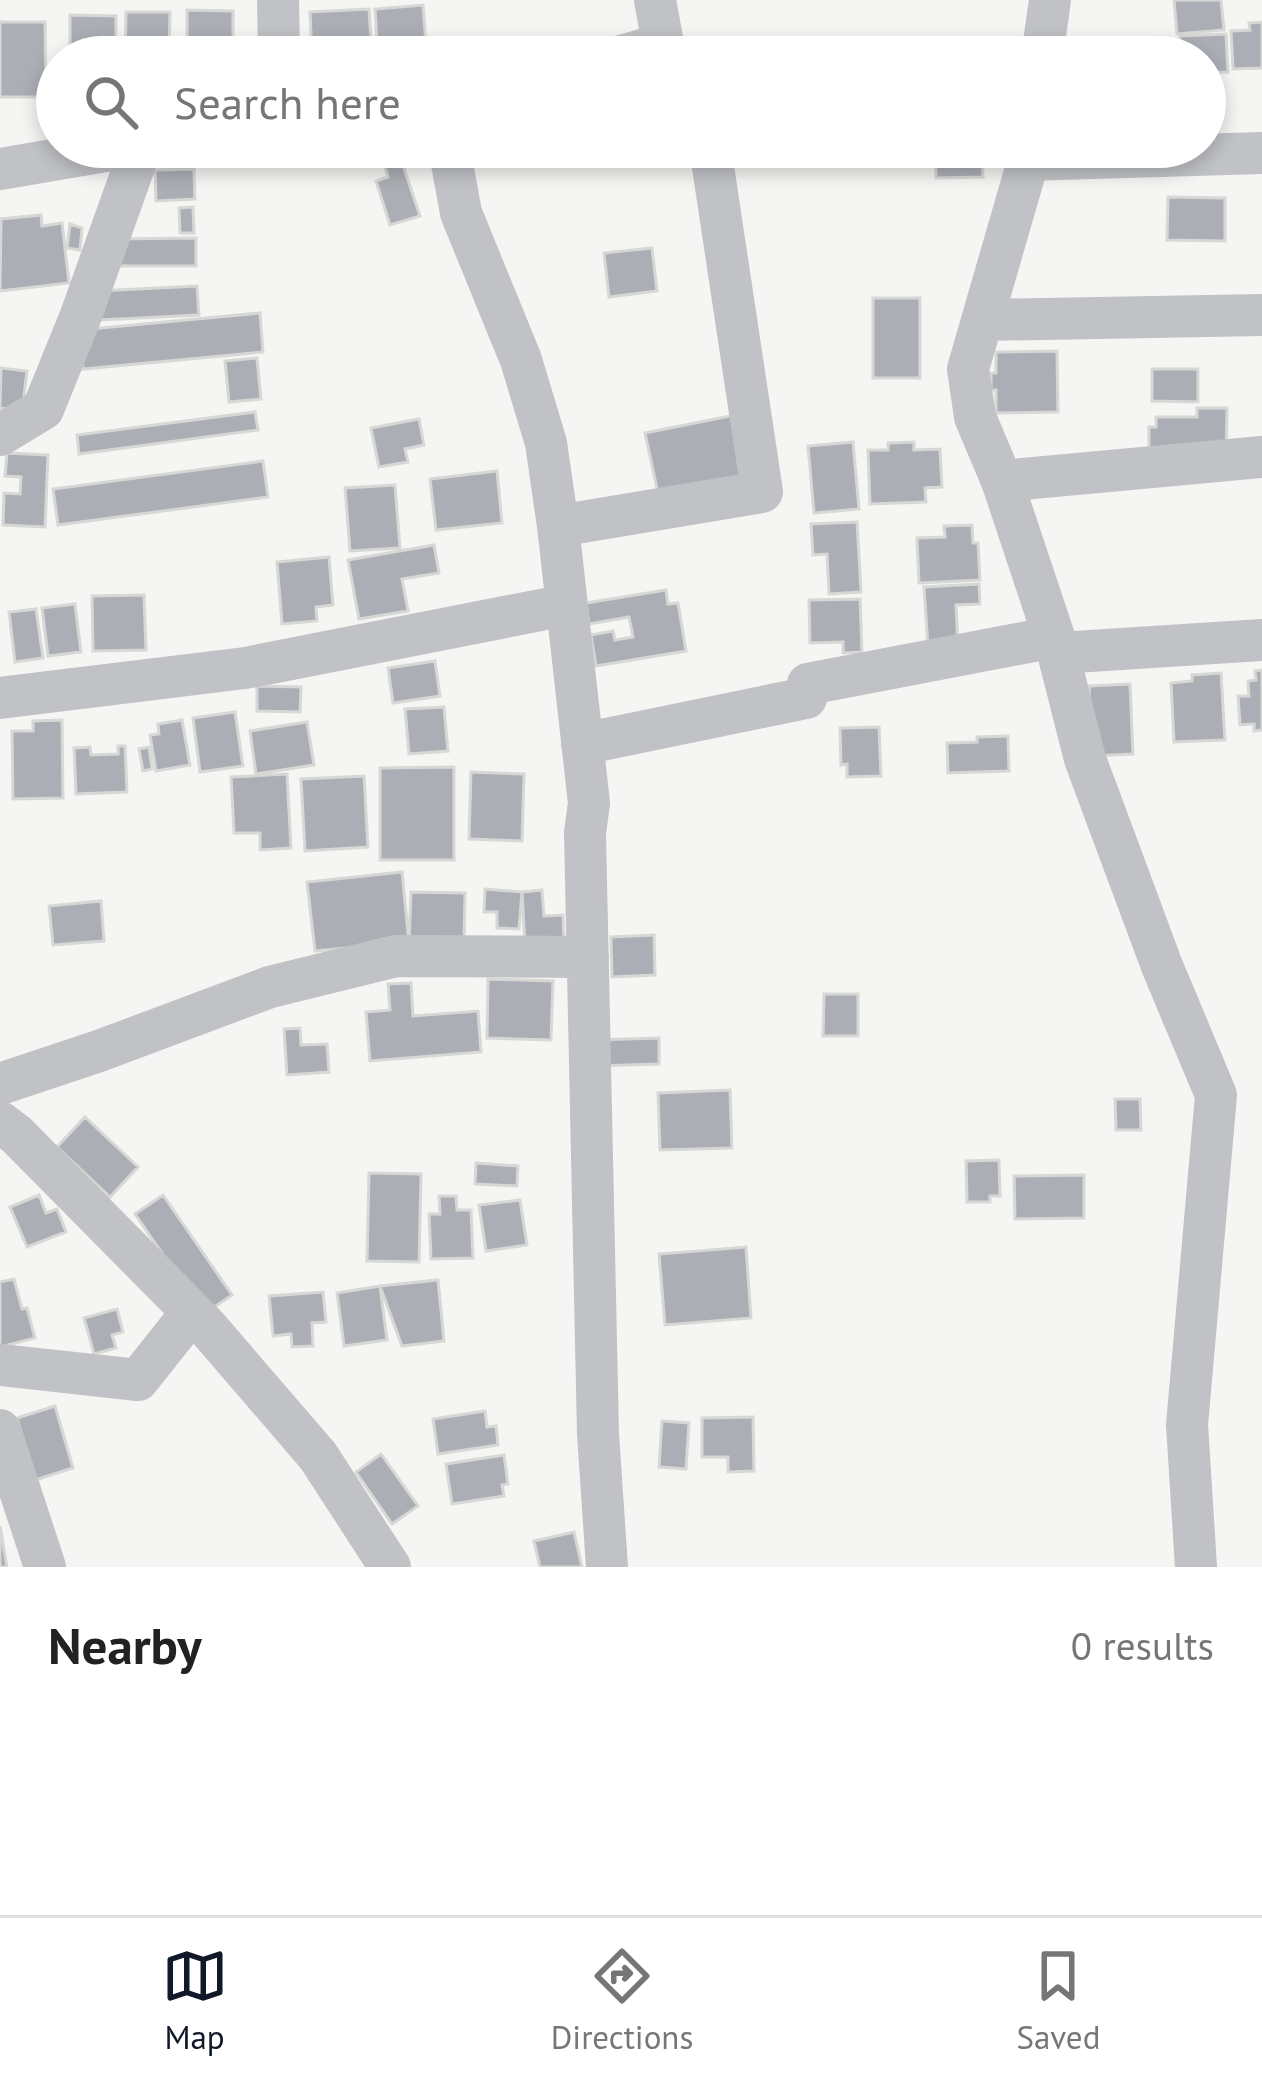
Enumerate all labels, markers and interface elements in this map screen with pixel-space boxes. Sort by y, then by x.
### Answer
search box [36,36,1226,168]
icon: search [78,69,144,135]
text: Search here [174,73,401,131]
text: Nearby [48,1612,202,1678]
text: 0 results [1071,1620,1214,1671]
tab: Map [162,1943,228,2058]
tab: Directions [551,1943,693,2058]
tab: Saved [1016,1943,1100,2058]

